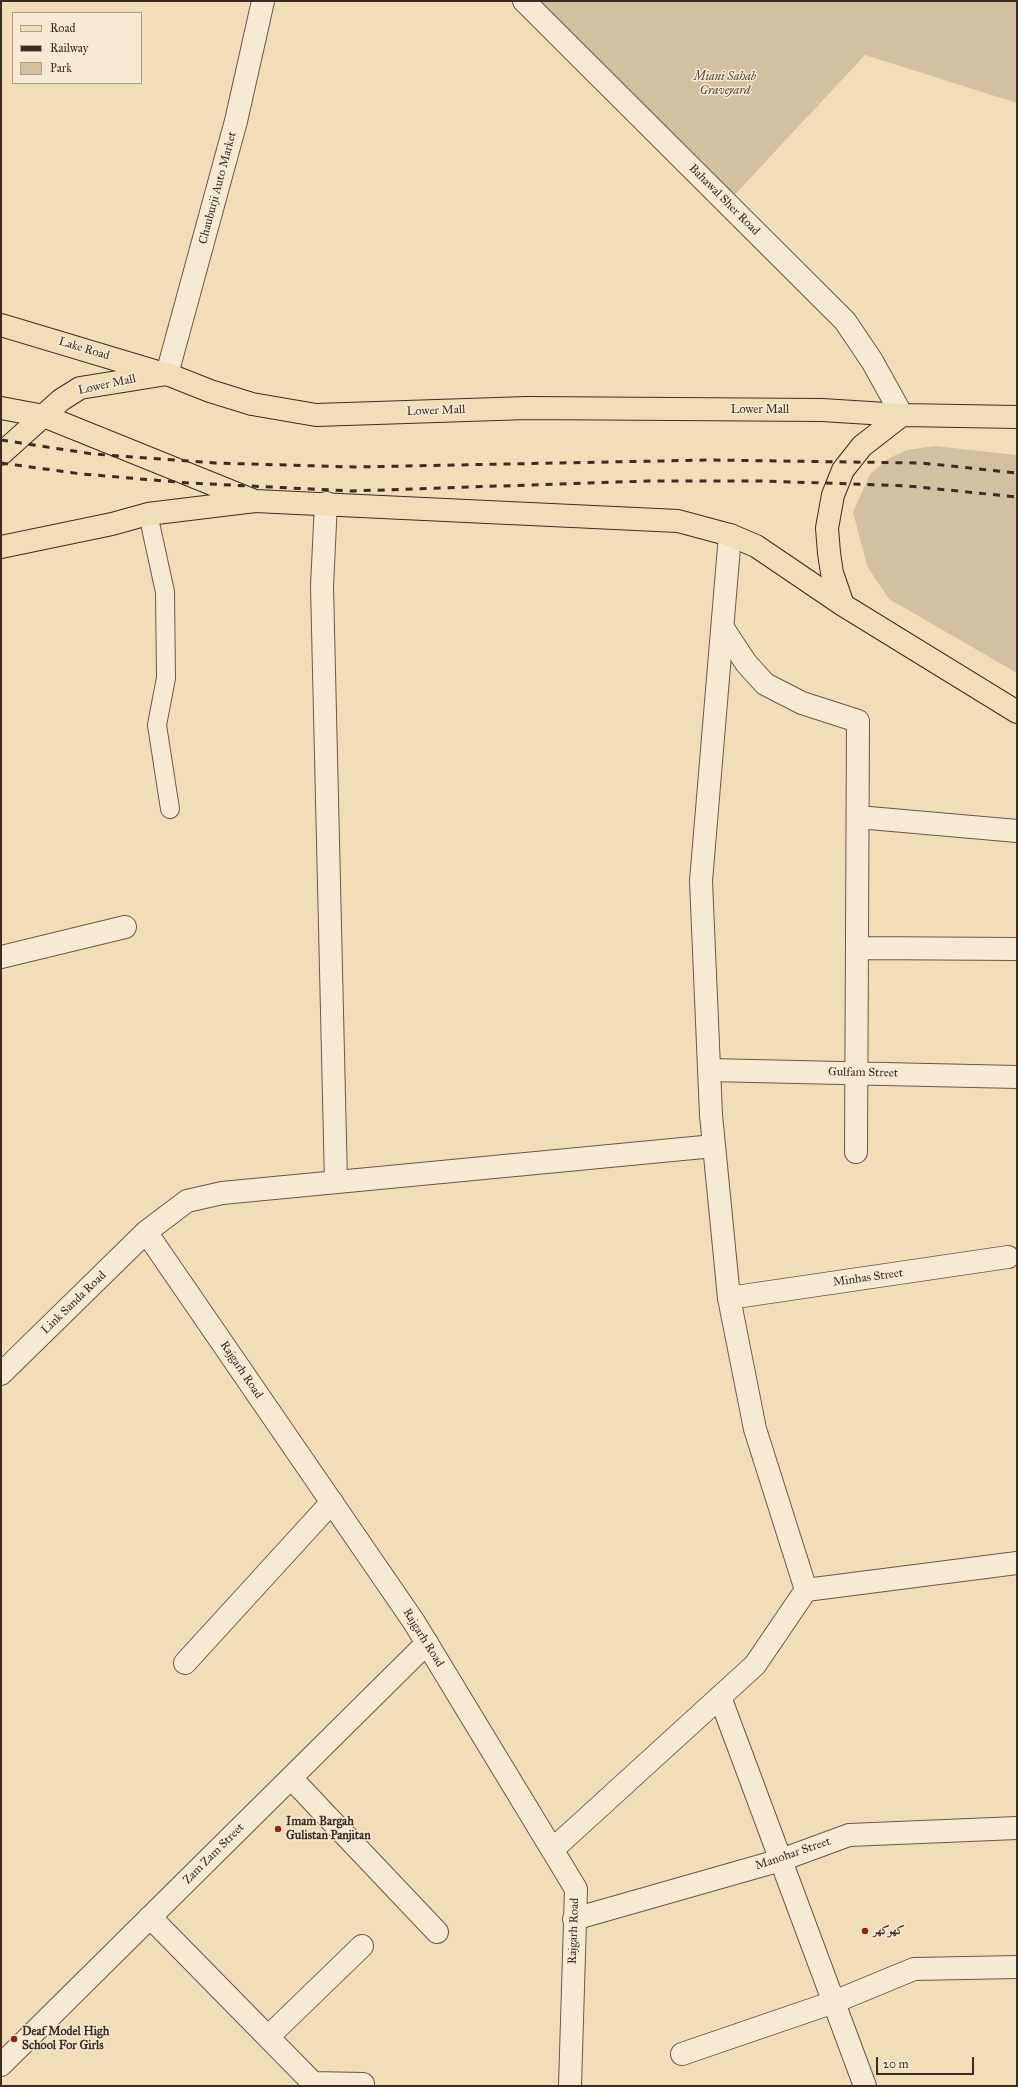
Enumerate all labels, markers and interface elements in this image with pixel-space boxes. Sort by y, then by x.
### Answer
legend [12,12,142,84]
text: Road [50,21,76,35]
text: Railway [50,41,88,55]
text: Park [50,61,72,75]
park label: Miani Sahab Graveyard [694,70,756,98]
street label: Chauburji Auto Market [196,130,240,246]
street label: Bahawal Sher Road [685,161,763,239]
street label: Lake Road [57,334,111,364]
street label: Lower Mall [77,372,137,398]
street label: Lower Mall [406,403,466,419]
street label: Lower Mall [731,403,789,417]
street label: Gulfam Street [828,1065,898,1081]
street label: Minhas Street [832,1266,904,1290]
street label: Link Sanda Road [39,1268,109,1338]
street label: Rajgarh Road [216,1338,266,1402]
street label: Rajgarh Road [399,1606,447,1670]
place label: Imam Bargah Gulistan Panjitan [286,1815,371,1843]
street label: Zam Zam Street [181,1821,247,1887]
marker: Imam Bargah Gulistan Panjitan [273,1824,283,1834]
street label: Manohar Street [753,1834,833,1874]
street label: Rajgarh Road [566,1898,582,1964]
place label: کھوکھر [873,1924,905,1938]
marker: کھوکھر [860,1926,870,1936]
place label: Deaf Model High School For Girls [22,2025,109,2053]
marker: Deaf Model High School For Girls [9,2034,19,2044]
scale bar [878,2049,976,2075]
text: 20 m [883,2057,909,2071]

